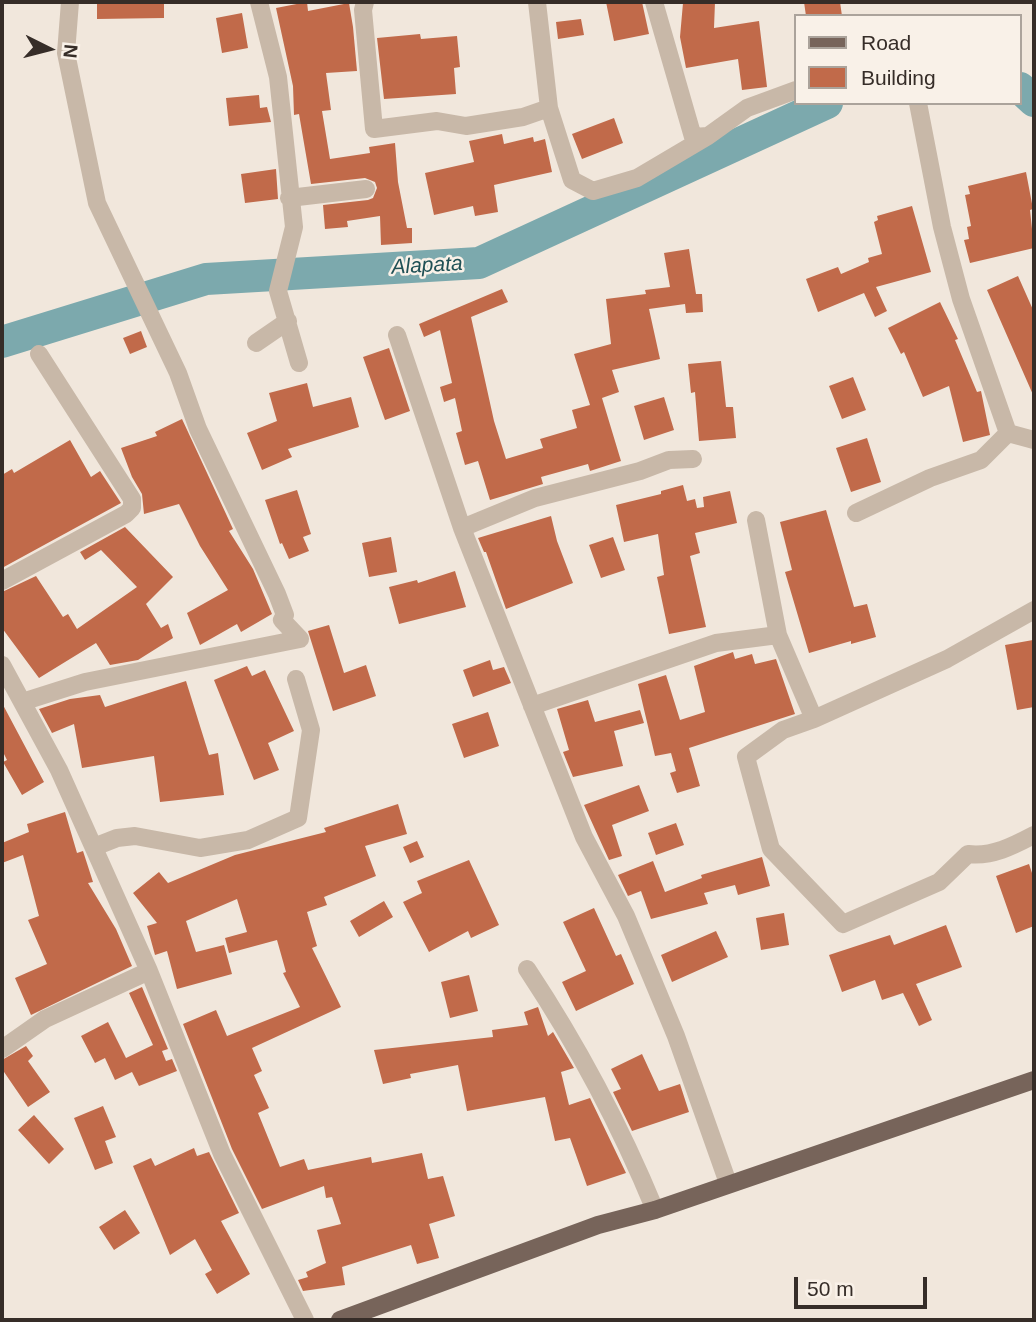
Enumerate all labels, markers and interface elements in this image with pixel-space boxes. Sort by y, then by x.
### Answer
north arrow [14,14,84,84]
legend [794,14,1022,105]
text: Road [861,31,911,54]
text: N [59,43,82,59]
text: Building [861,66,936,89]
water label: Alapata [391,252,463,280]
scale bar [798,1262,931,1306]
text: 50 m [807,1277,854,1300]

